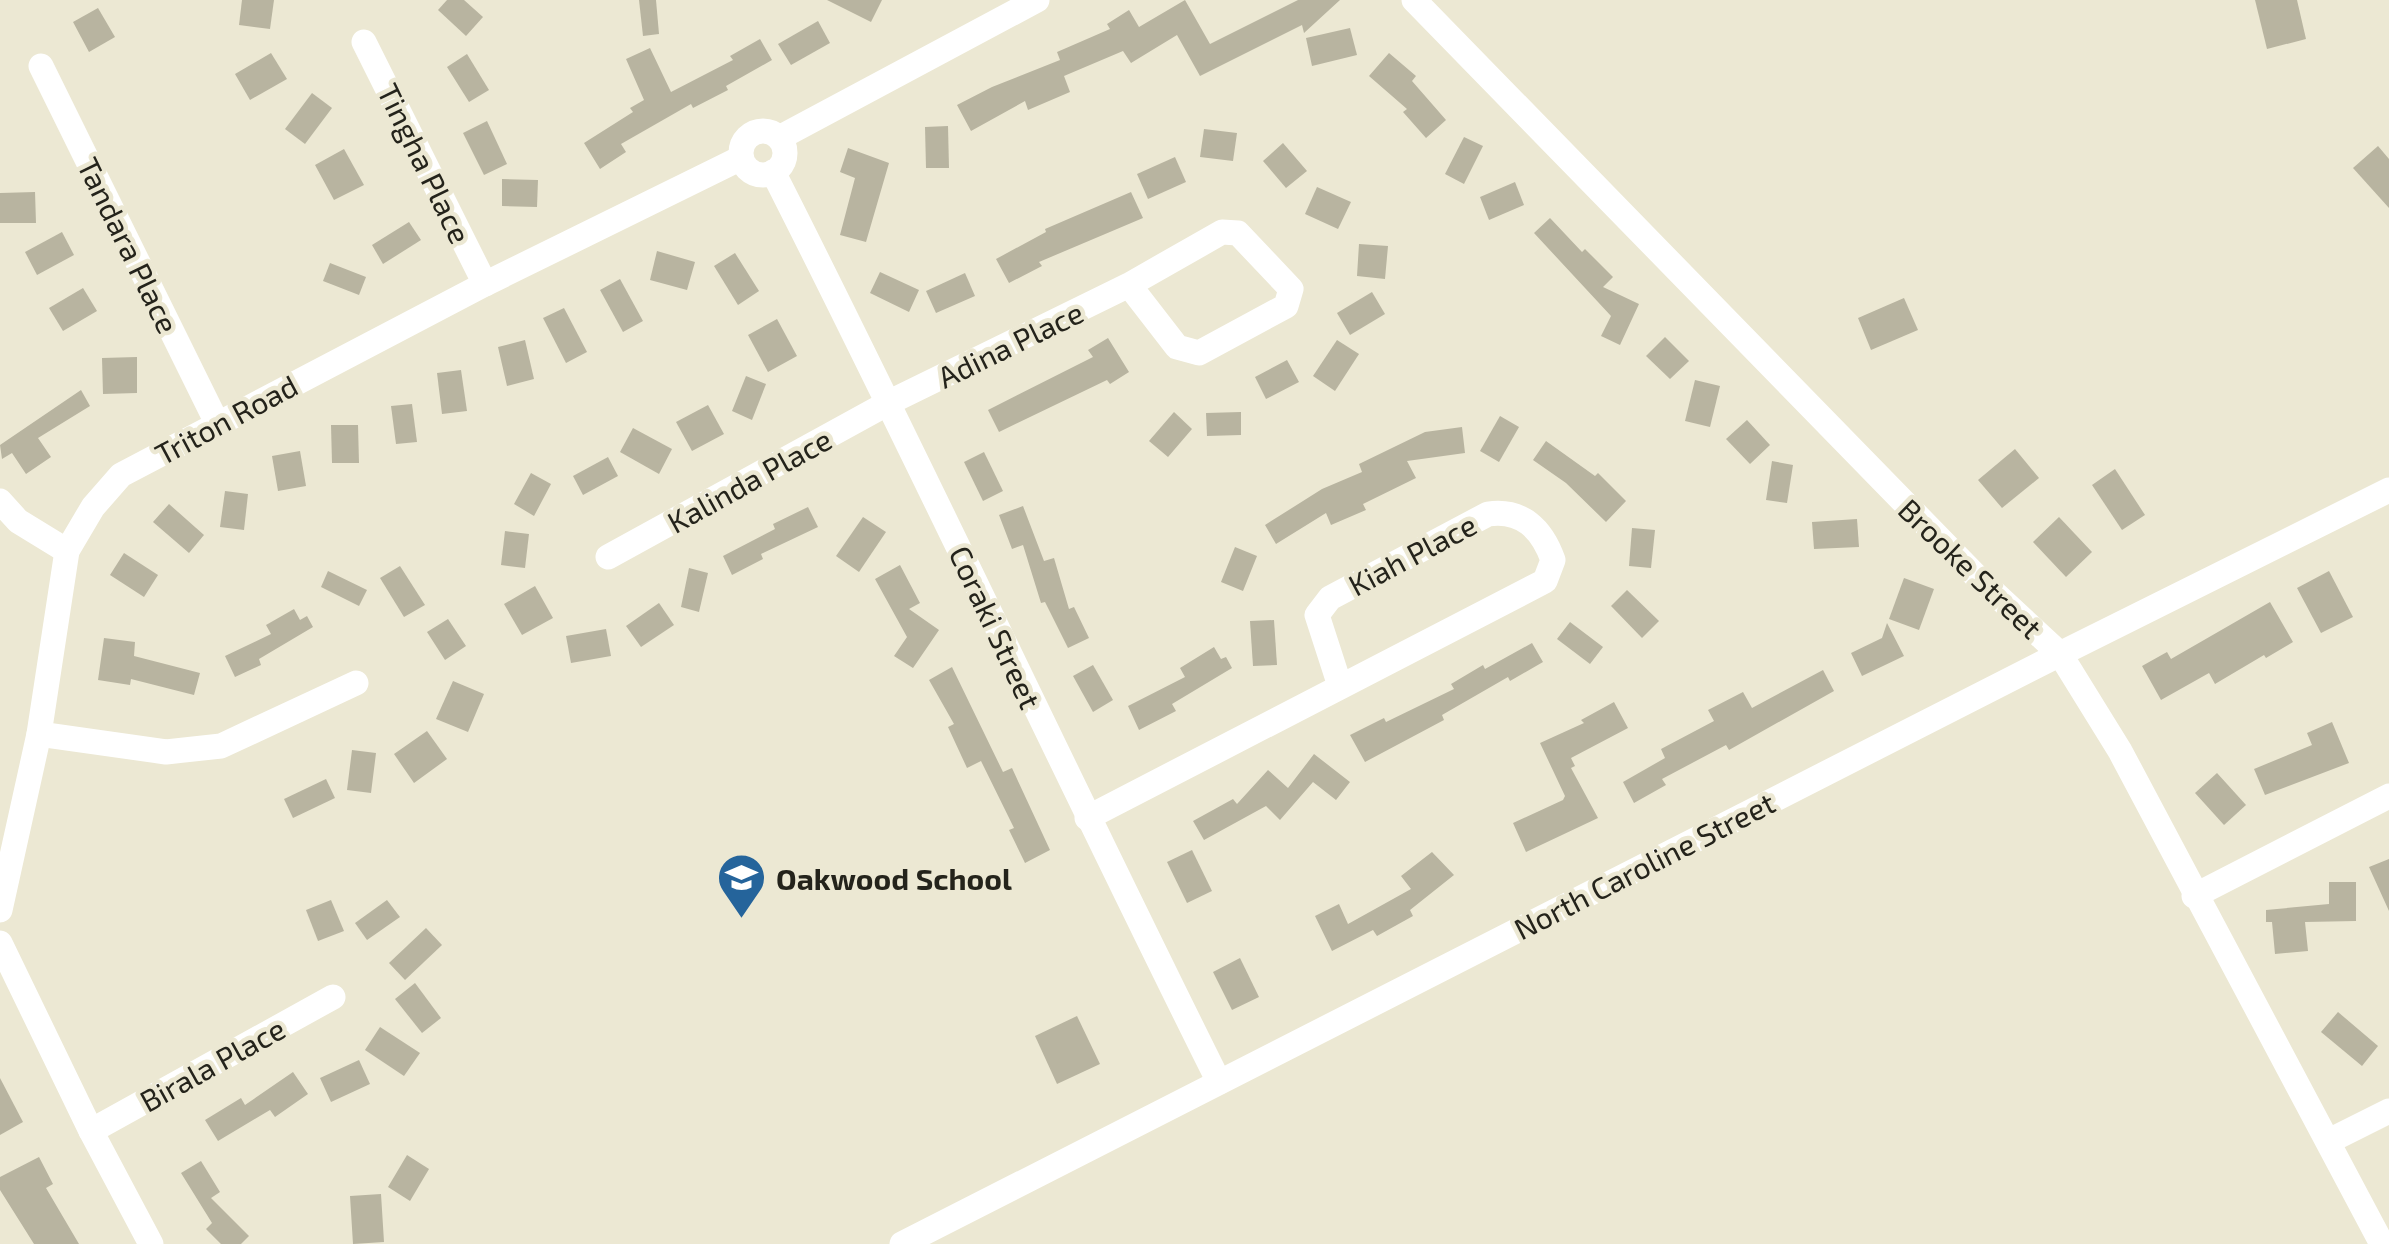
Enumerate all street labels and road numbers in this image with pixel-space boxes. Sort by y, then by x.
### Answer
street label: Tingha Place [371,77,479,249]
street label: Tandara Place [71,151,187,339]
street label: Adina Place [931,293,1089,395]
street label: Triton Road [149,367,303,471]
street label: Kalinda Place [661,420,837,540]
street label: Brooke Street [1892,491,2050,645]
street label: Kiah Place [1342,505,1482,603]
street label: Coraki Street [943,540,1049,714]
street label: North Caroline Street [1508,784,1780,946]
street label: Birala Place [133,1009,291,1119]

